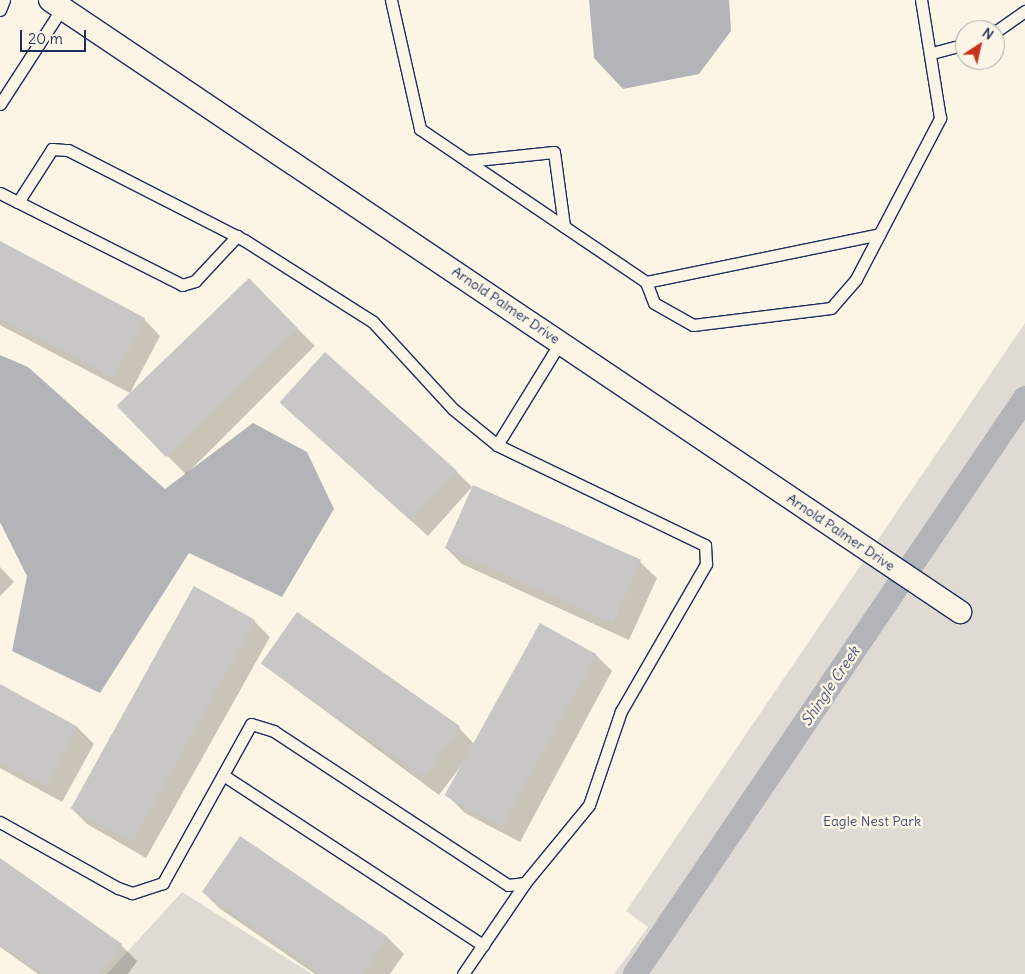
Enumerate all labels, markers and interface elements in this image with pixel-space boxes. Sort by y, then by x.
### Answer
scale bar [22,20,89,52]
north arrow [955,20,1005,70]
text: N [979,23,997,44]
text: 20 m [28,29,63,48]
street label: Arnold Palmer Drive [449,263,563,347]
street label: Arnold Palmer Drive [784,490,898,574]
water label: Shingle Creek [797,643,863,729]
park label: Eagle Nest Park [823,813,921,829]

